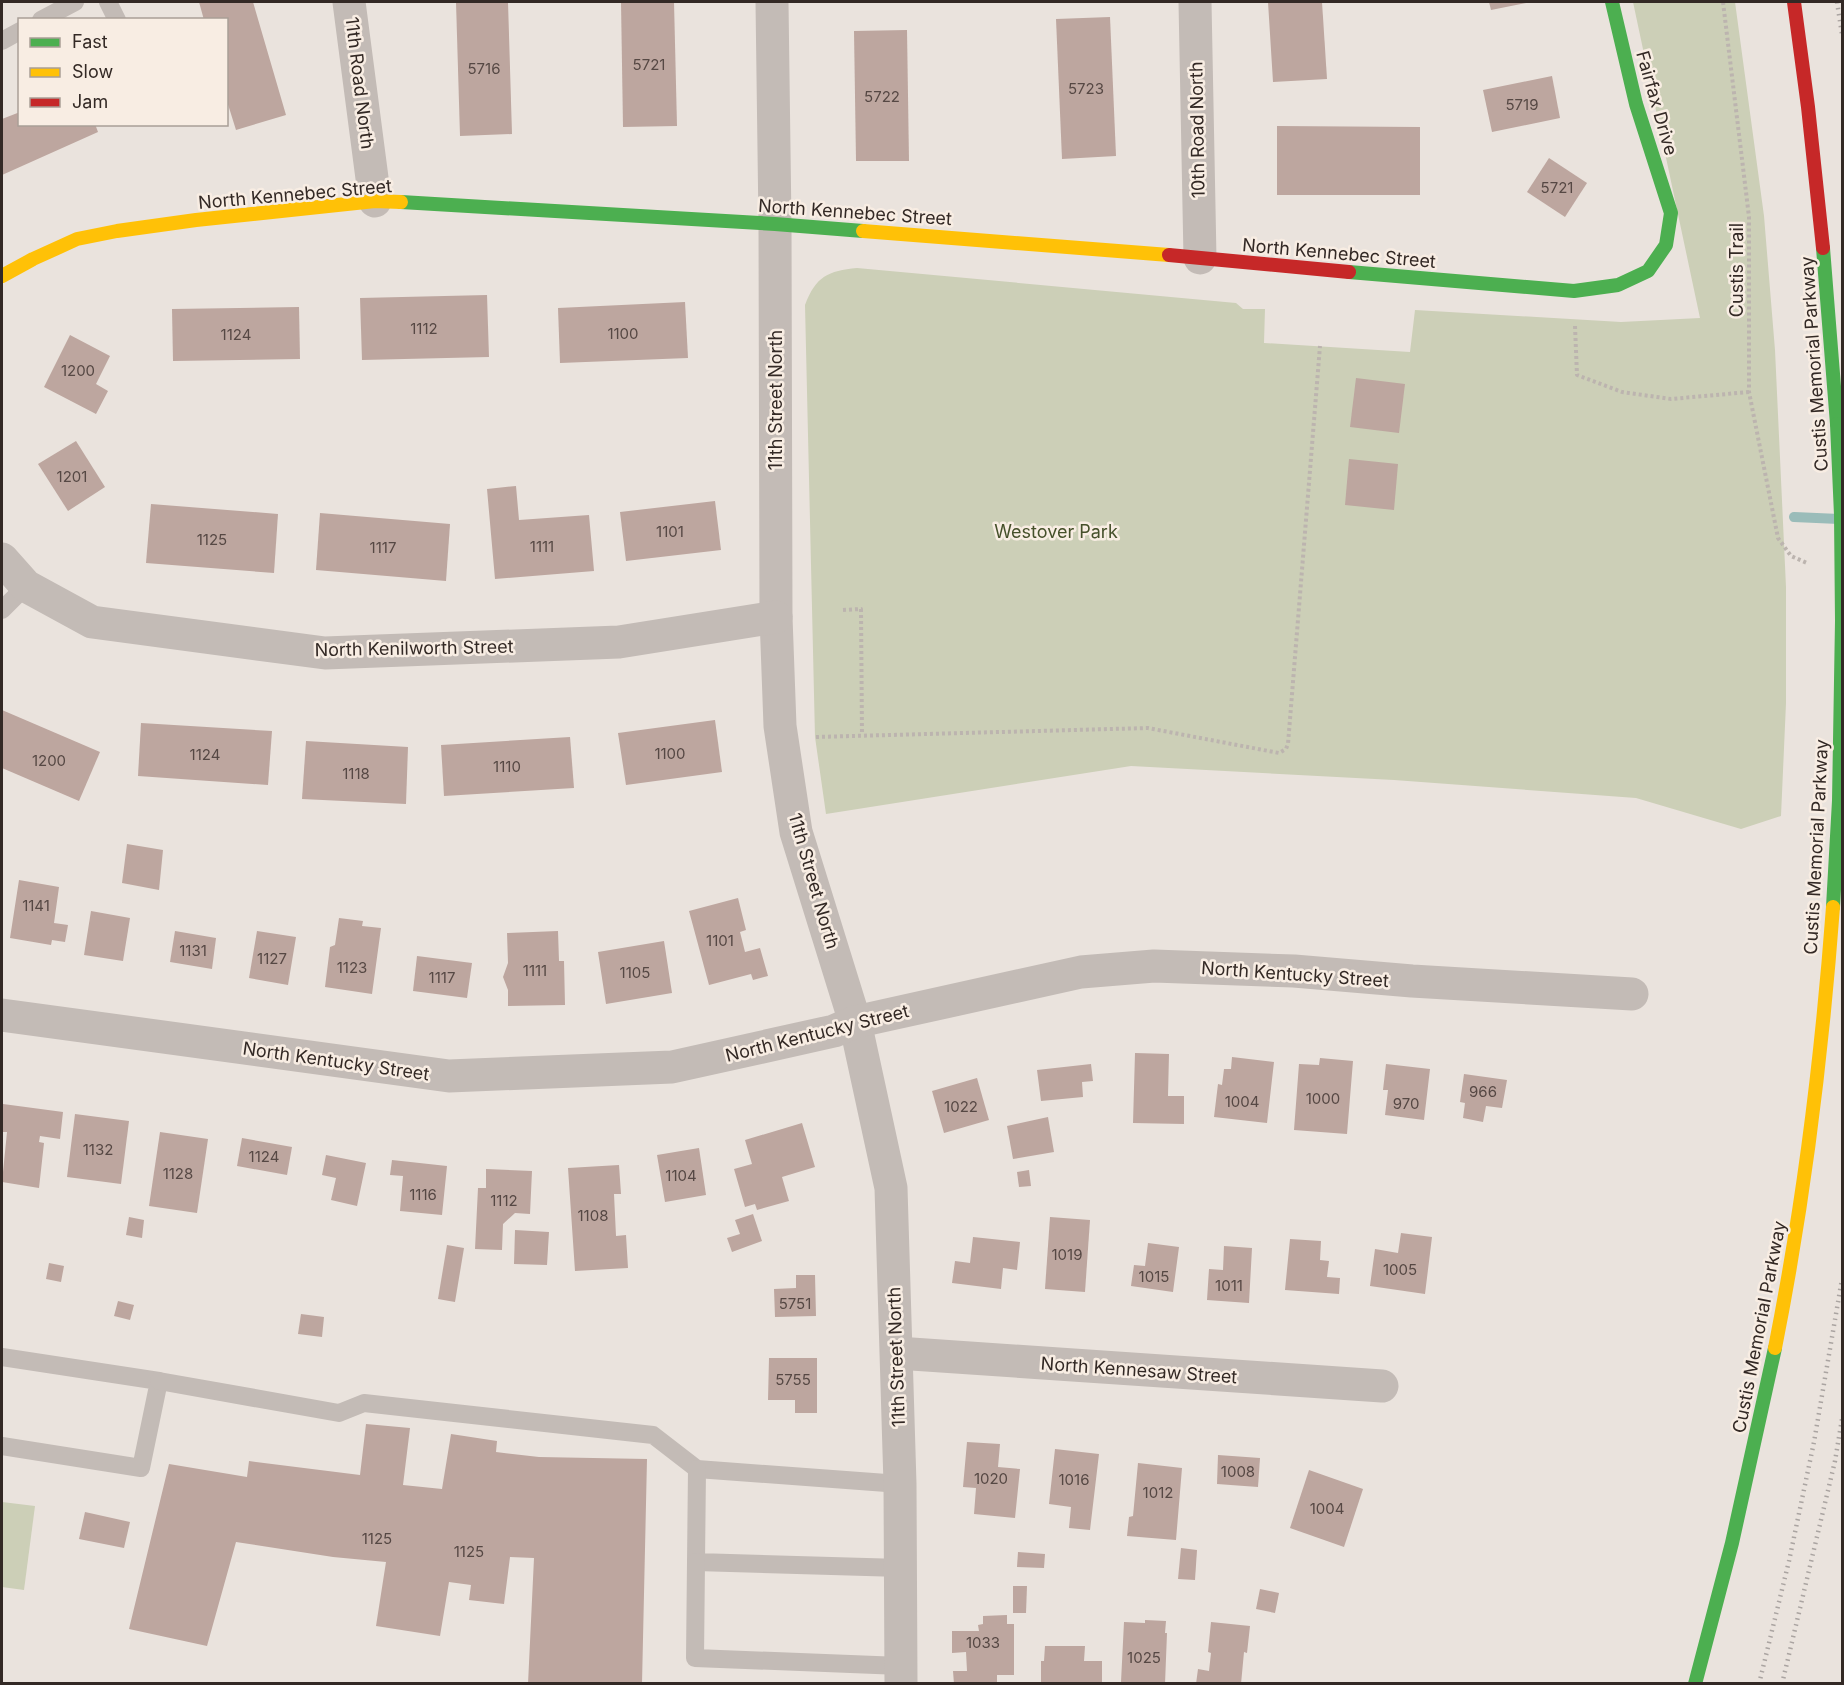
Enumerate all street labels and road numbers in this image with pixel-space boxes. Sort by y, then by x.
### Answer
street label: 11th Road North [341,16,379,150]
street label: Fairfax Drive [1632,48,1682,158]
street label: 10th Road North [1185,61,1209,199]
street label: North Kennebec Street [197,175,393,213]
street label: North Kennebec Street [757,195,953,229]
street label: Custis Trail [1726,223,1747,317]
street label: North Kennebec Street [1241,234,1437,272]
street label: Custis Memorial Parkway [1796,256,1832,472]
street label: 11th Street North [765,330,786,470]
street label: North Kenilworth Street [314,636,514,660]
street label: Custis Memorial Parkway [1800,739,1832,955]
street label: 11th Street North [785,811,843,951]
street label: North Kentucky Street [1200,957,1390,991]
street label: North Kentucky Street [723,1000,911,1066]
street label: North Kentucky Street [241,1038,431,1085]
street label: Custis Memorial Parkway [1728,1219,1790,1435]
street label: 11th Street North [883,1287,909,1427]
street label: North Kennesaw Street [1040,1353,1238,1387]

